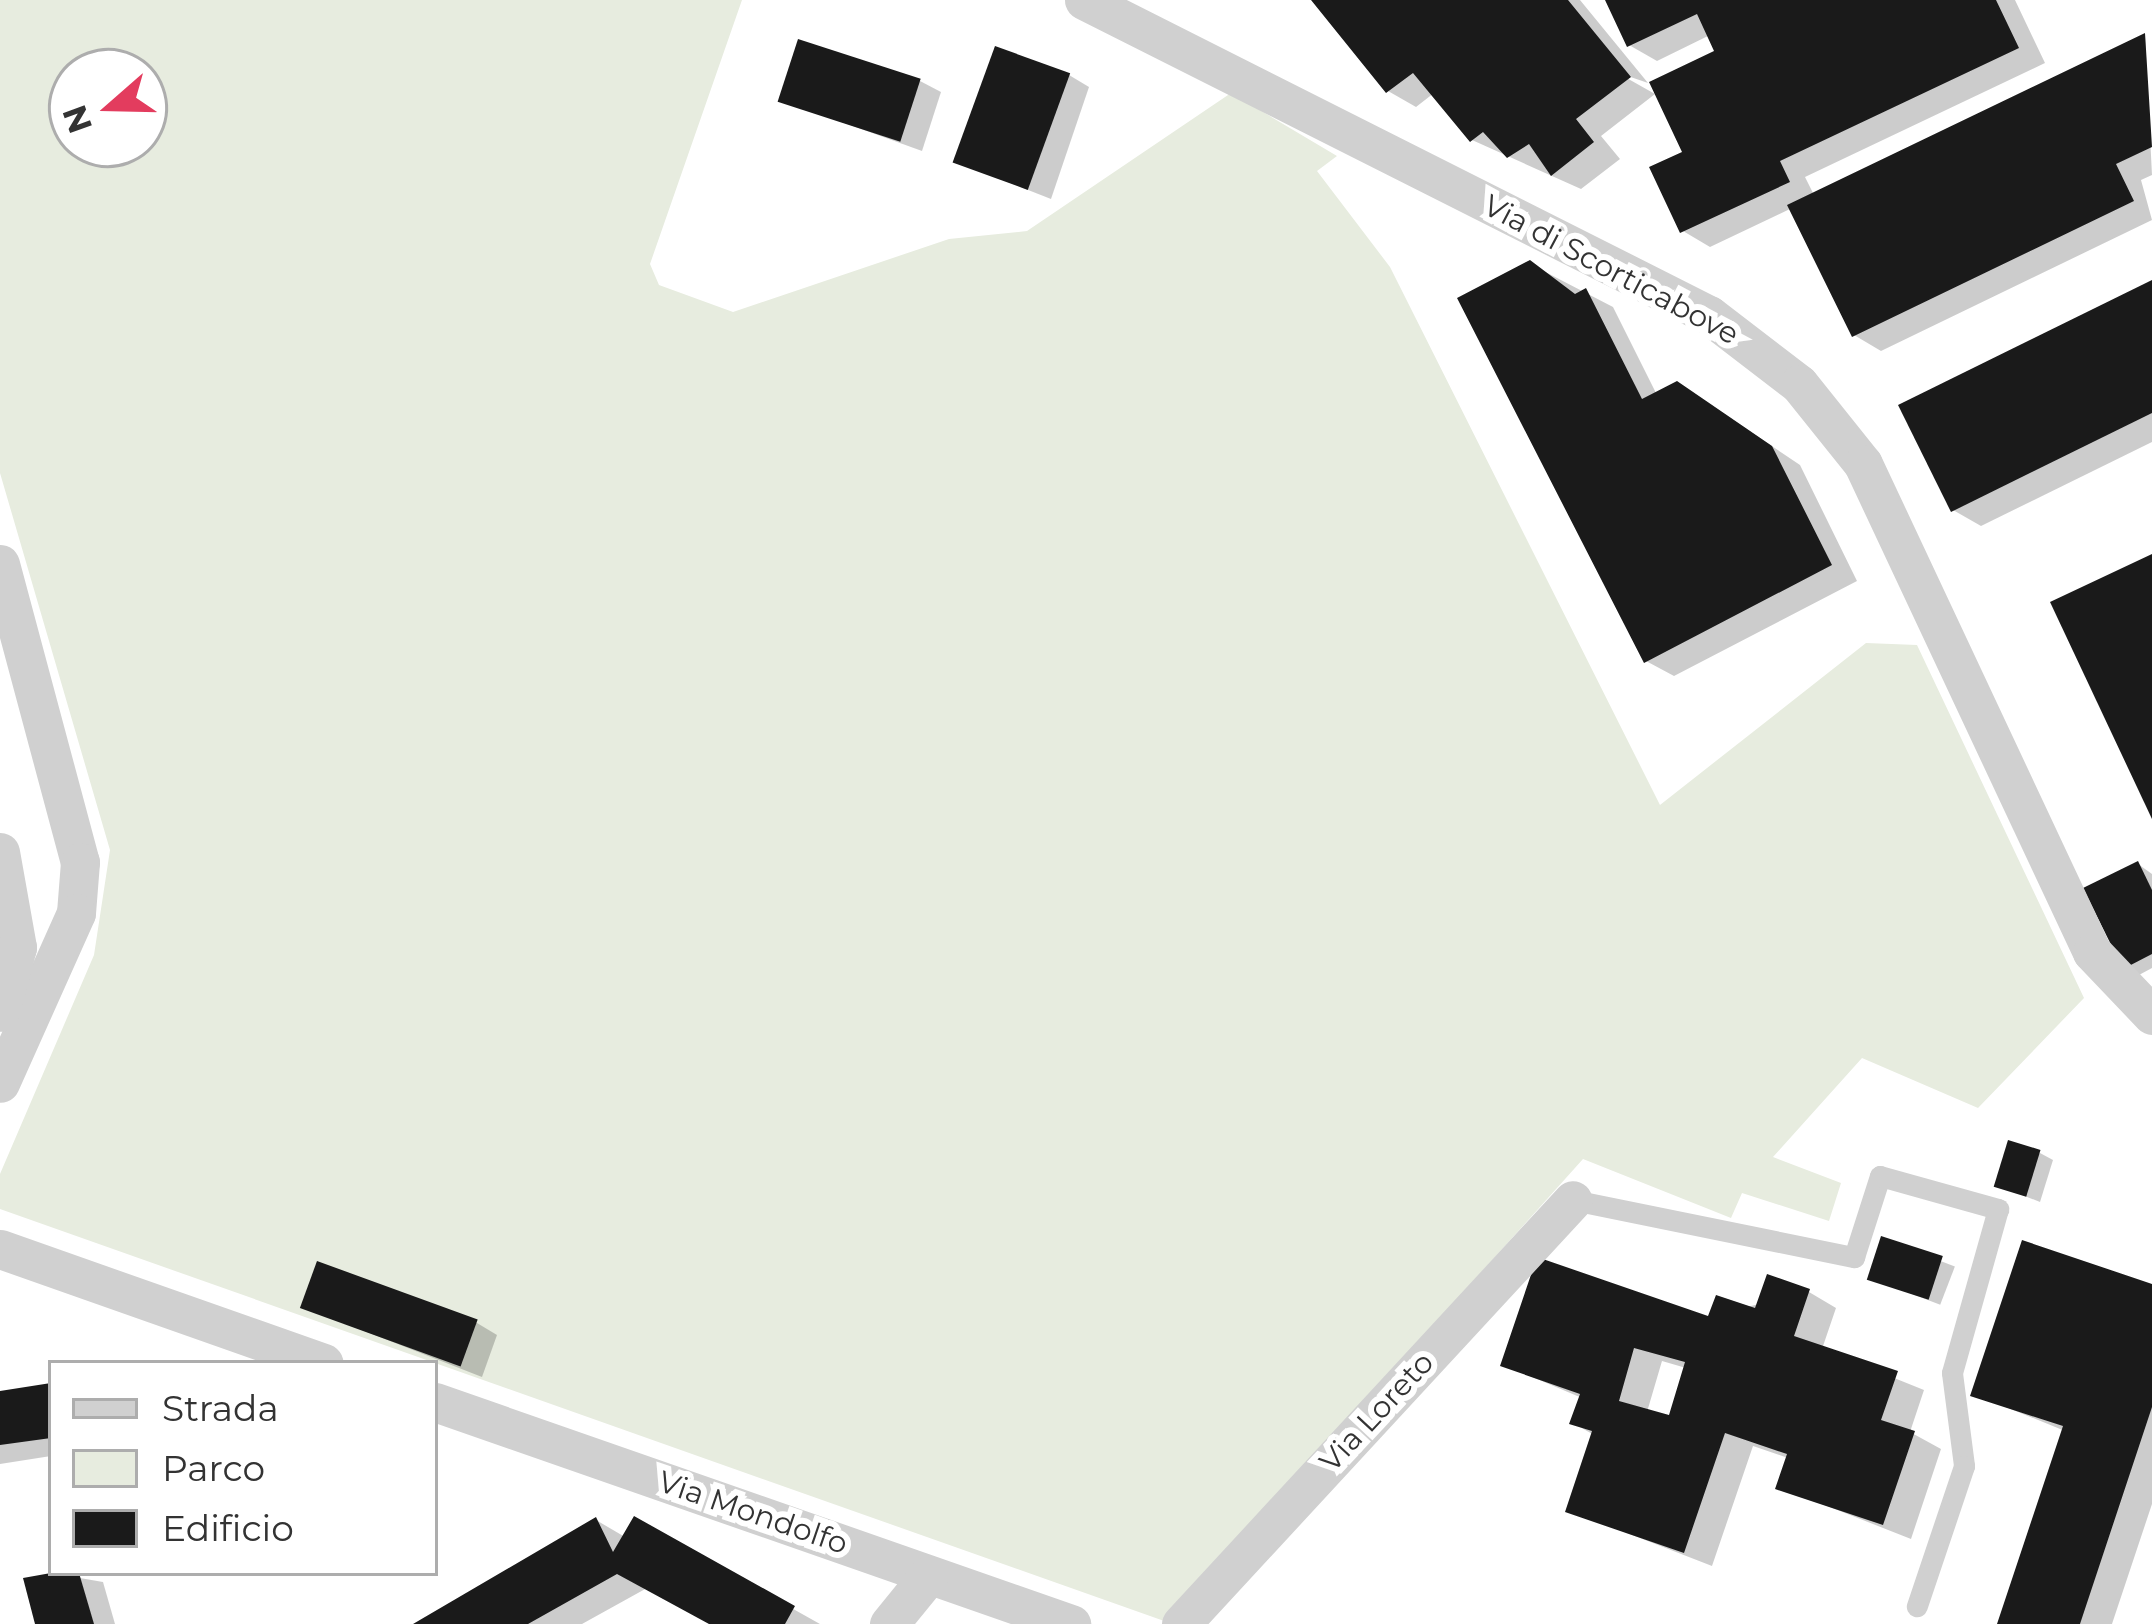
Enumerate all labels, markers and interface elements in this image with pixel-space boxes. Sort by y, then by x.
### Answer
north arrow [48,48,168,168]
text: N [54,100,100,139]
street label: Via di Scorticabove [1477,187,1745,353]
street label: Via Loreto [1313,1345,1441,1479]
legend [48,1360,438,1576]
text: Strada [162,1386,279,1430]
text: Parco [162,1446,265,1490]
street label: Via Mondolfo [654,1464,852,1562]
text: Edificio [162,1506,294,1550]

